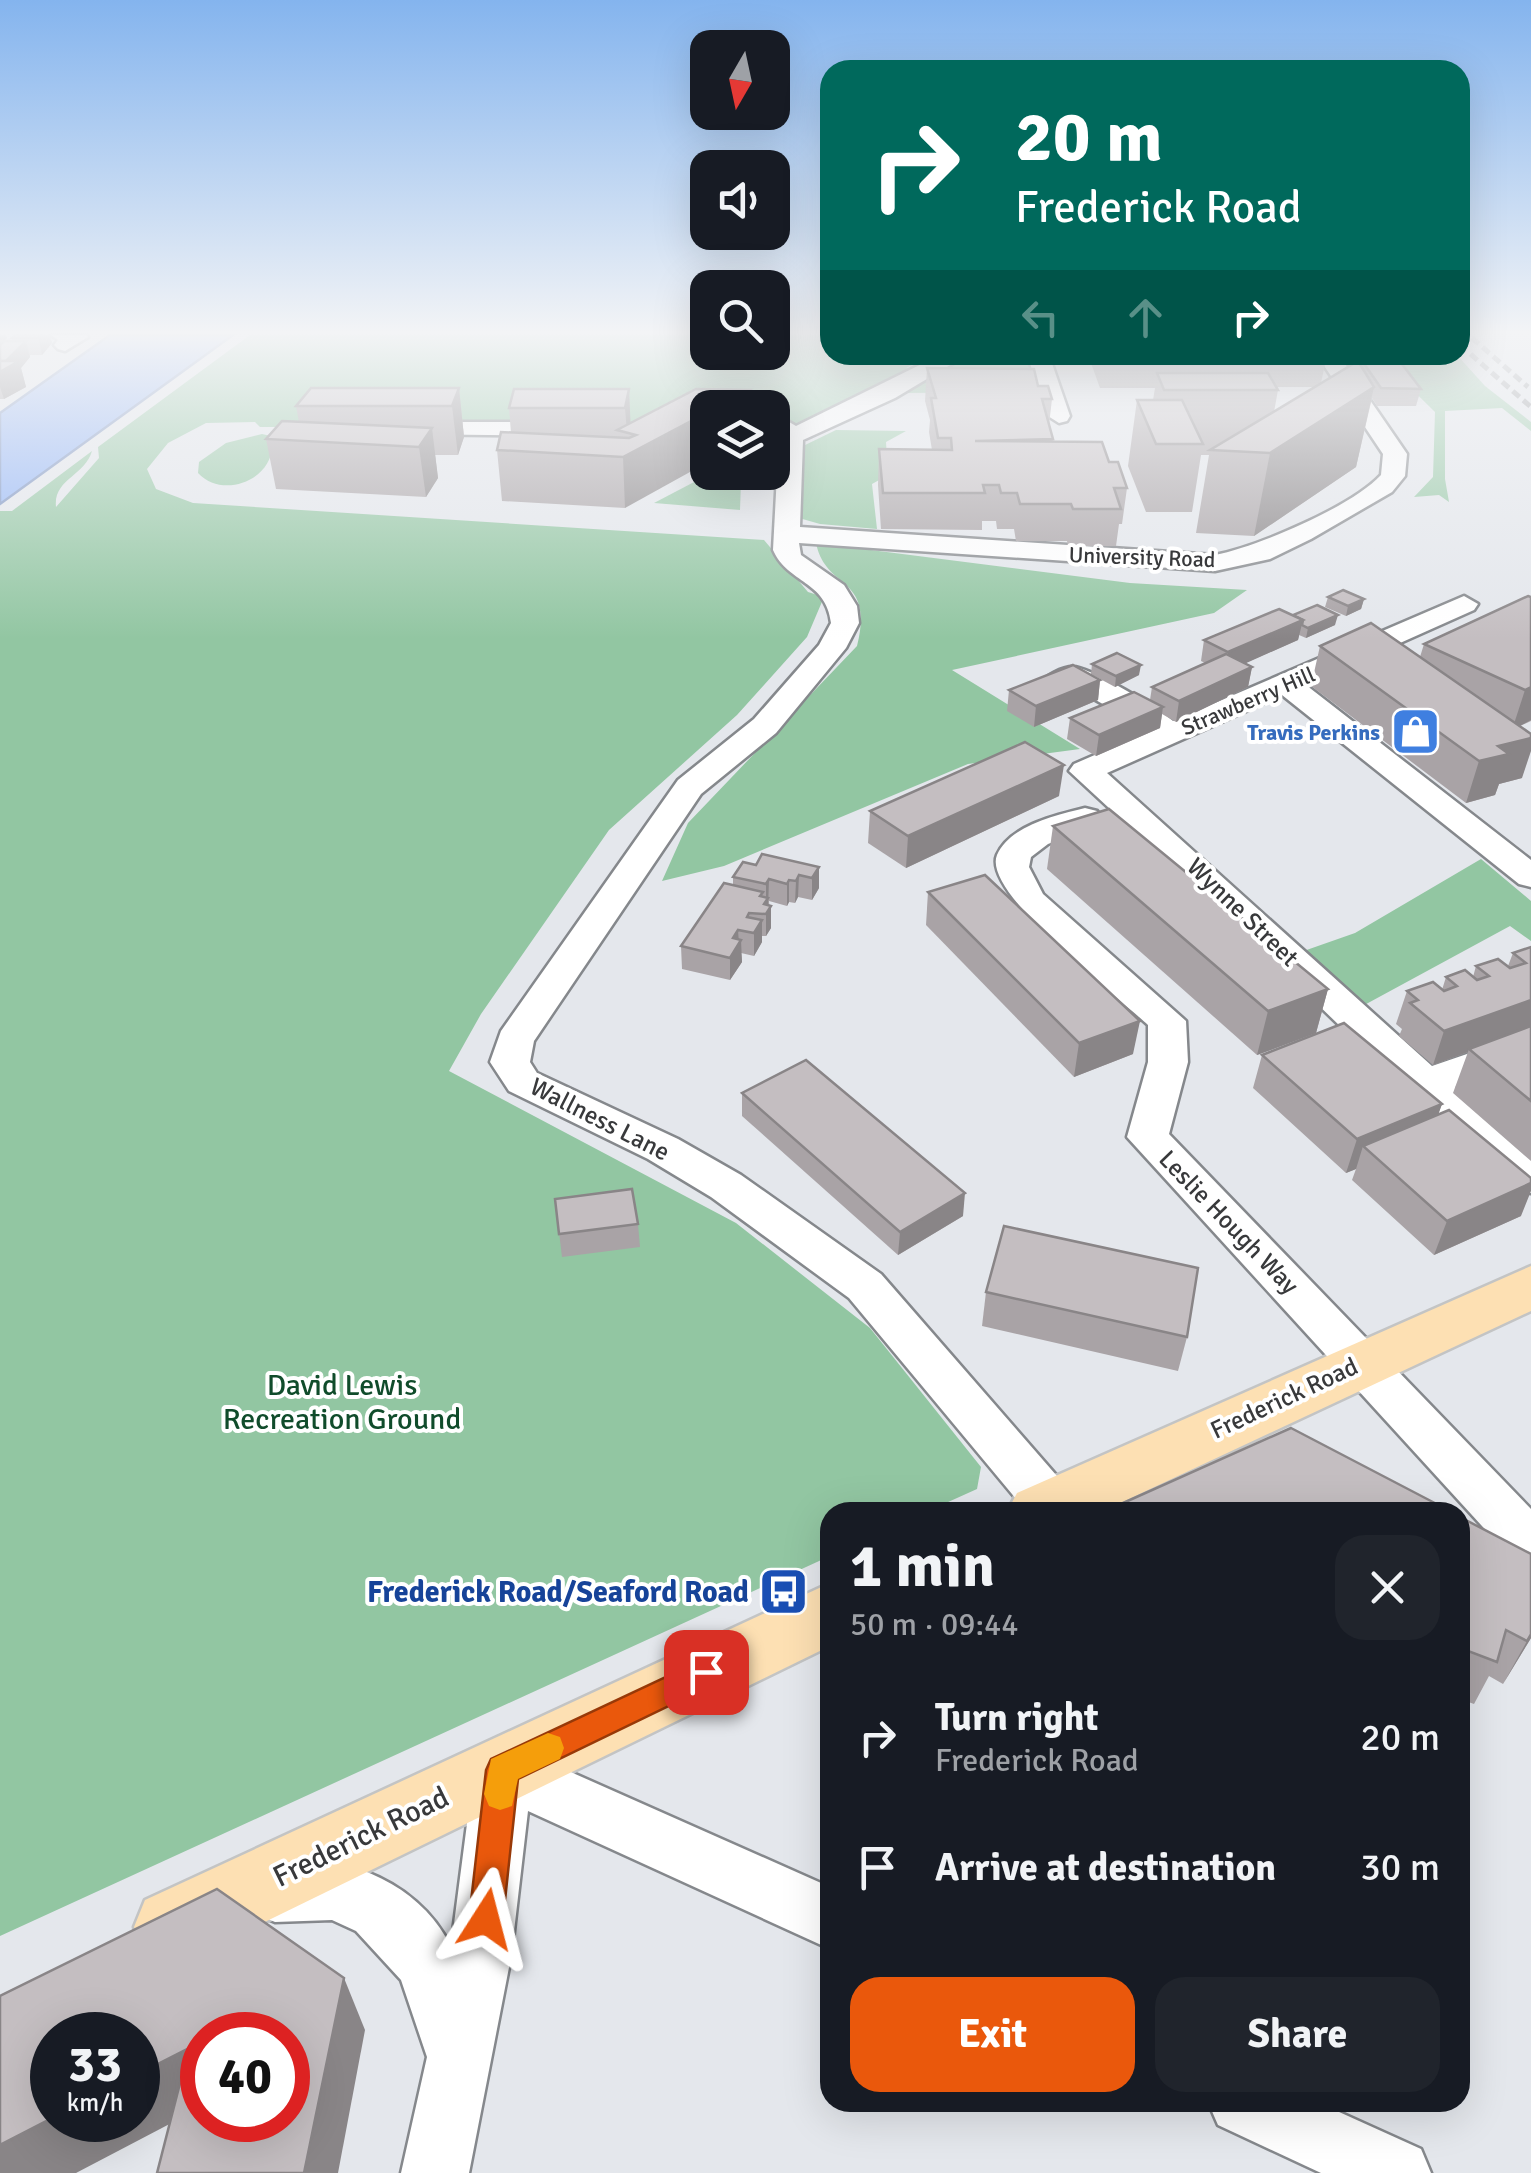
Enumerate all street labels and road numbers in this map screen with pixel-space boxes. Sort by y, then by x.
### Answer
street label: University Road [1068,541,1216,573]
street label: Strawberry Hill [1177,661,1319,741]
street label: Wynne Street [1181,851,1305,973]
street label: Wallness Lane [525,1071,675,1167]
street label: Leslie Hough Way [1153,1144,1306,1301]
street label: Frederick Road [1205,1350,1363,1446]
street label: Frederick Road [267,1778,455,1896]

